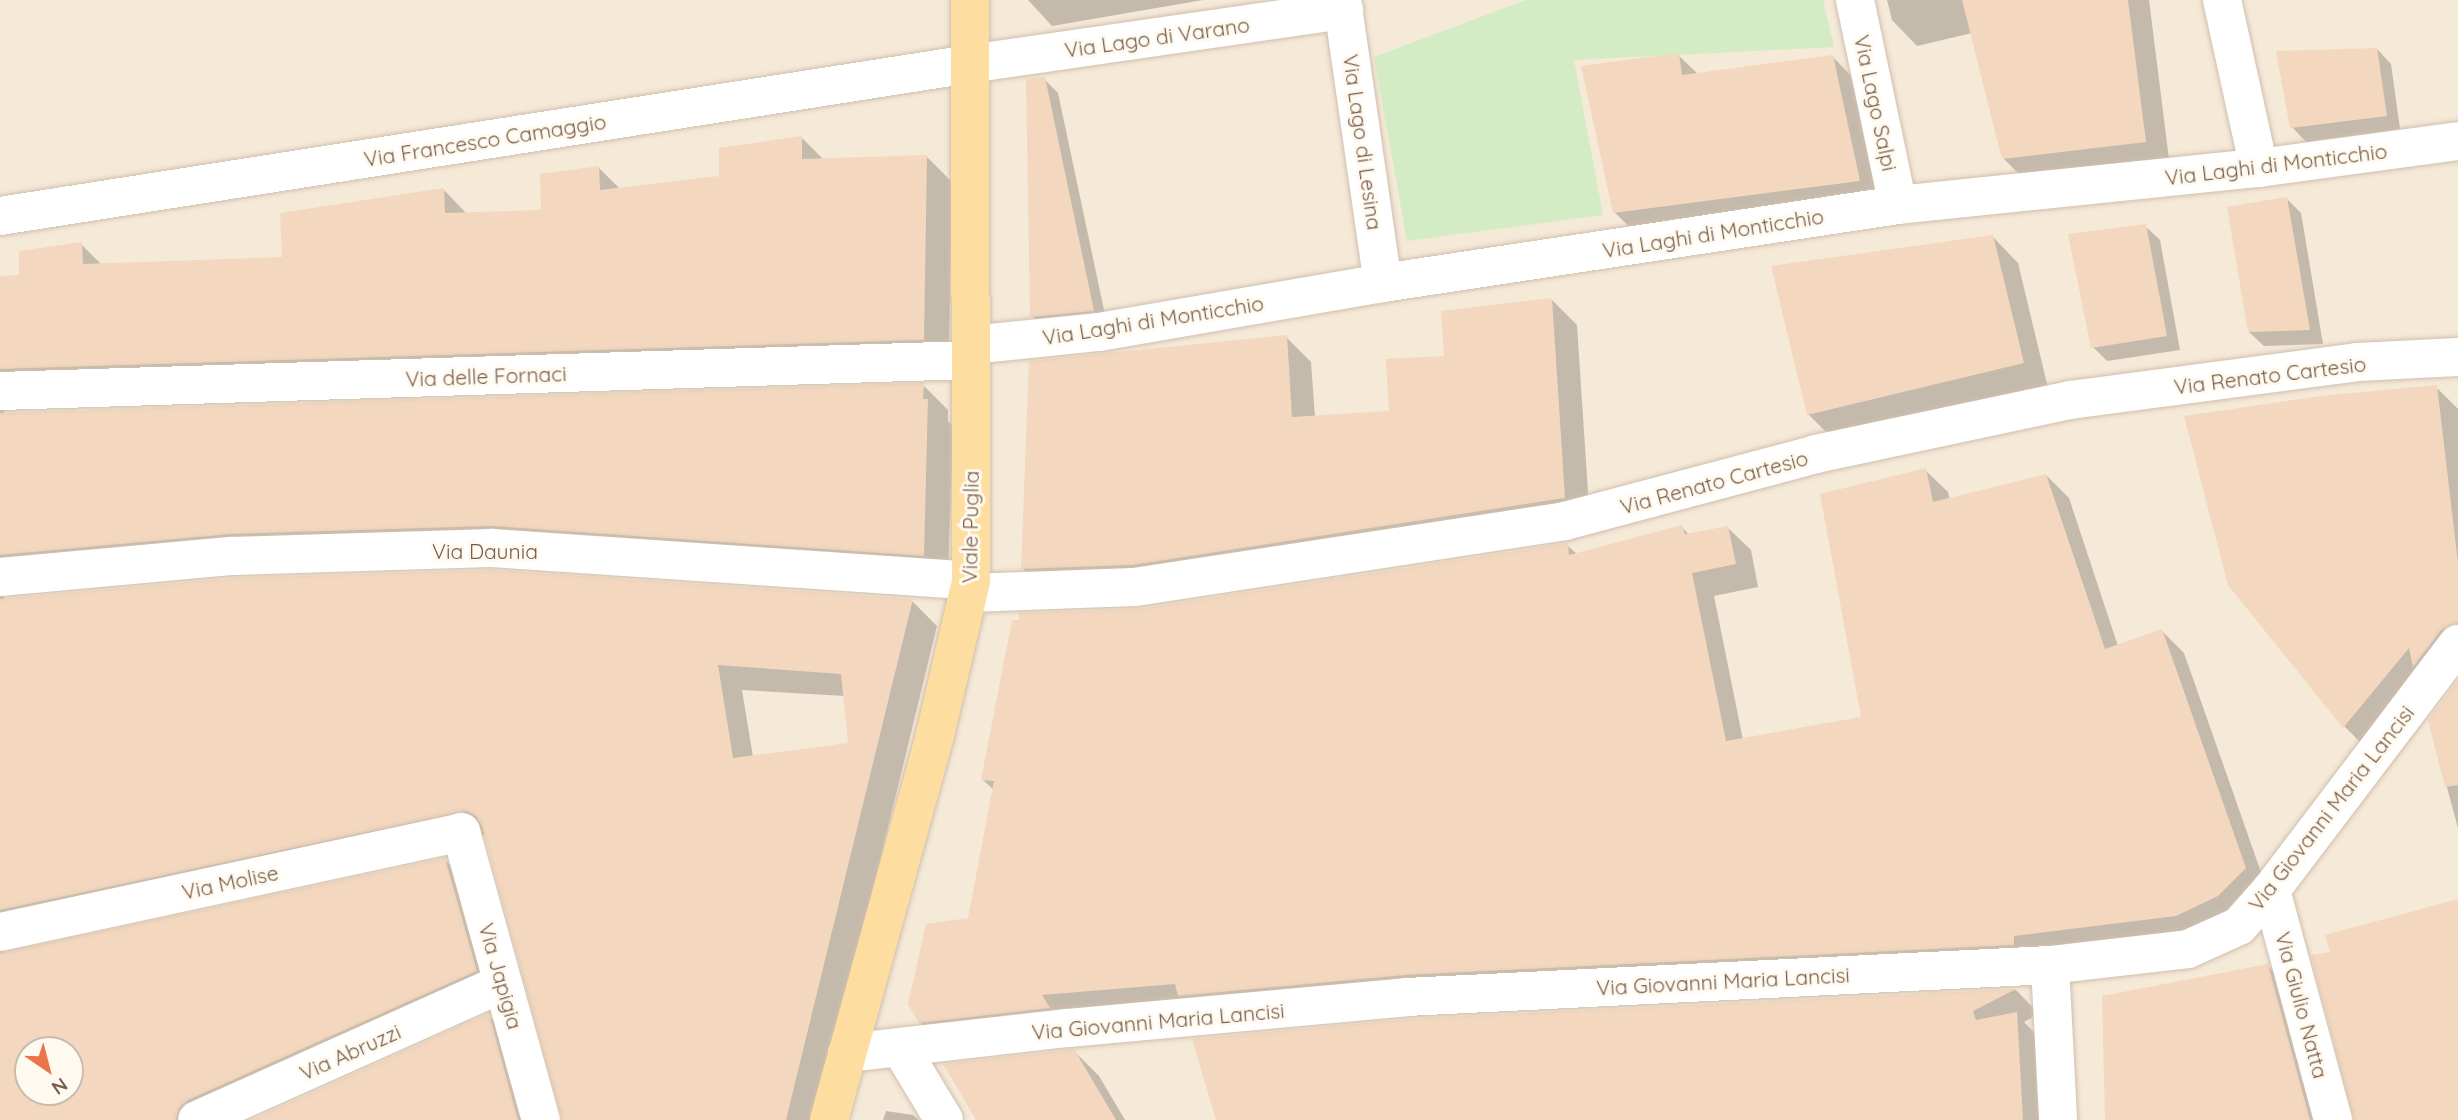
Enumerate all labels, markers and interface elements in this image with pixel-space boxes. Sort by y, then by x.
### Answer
street label: Via Lago di Varano [1063,12,1251,62]
street label: Via Lago Salpi [1849,33,1903,173]
street label: Via Lago di Lesina [1338,53,1388,231]
street label: Via Francesco Camaggio [362,108,608,172]
street label: Via Laghi di Monticchio [2163,138,2389,190]
street label: Via Laghi di Monticchio [1601,203,1825,263]
street label: Via Laghi di Monticchio [1041,290,1265,350]
street label: Via Renato Cartesio [2172,351,2368,399]
street label: Via delle Fornaci [405,361,567,391]
street label: Via Renato Cartesio [1617,445,1811,519]
street label: Viale Puglia [956,470,984,584]
street label: Via Daunia [432,538,538,564]
street label: Via Giovanni Maria Lancisi [2243,700,2419,916]
street label: Via Molise [179,859,281,905]
street label: Via Japigia [474,920,528,1032]
street label: Via Giulio Natta [2270,929,2334,1081]
street label: Via Giovanni Maria Lancisi [1596,962,1850,1000]
street label: Via Giovanni Maria Lancisi [1031,997,1285,1045]
street label: Via Abruzzi [296,1019,404,1085]
north arrow [14,1036,84,1106]
text: N [47,1073,73,1100]

